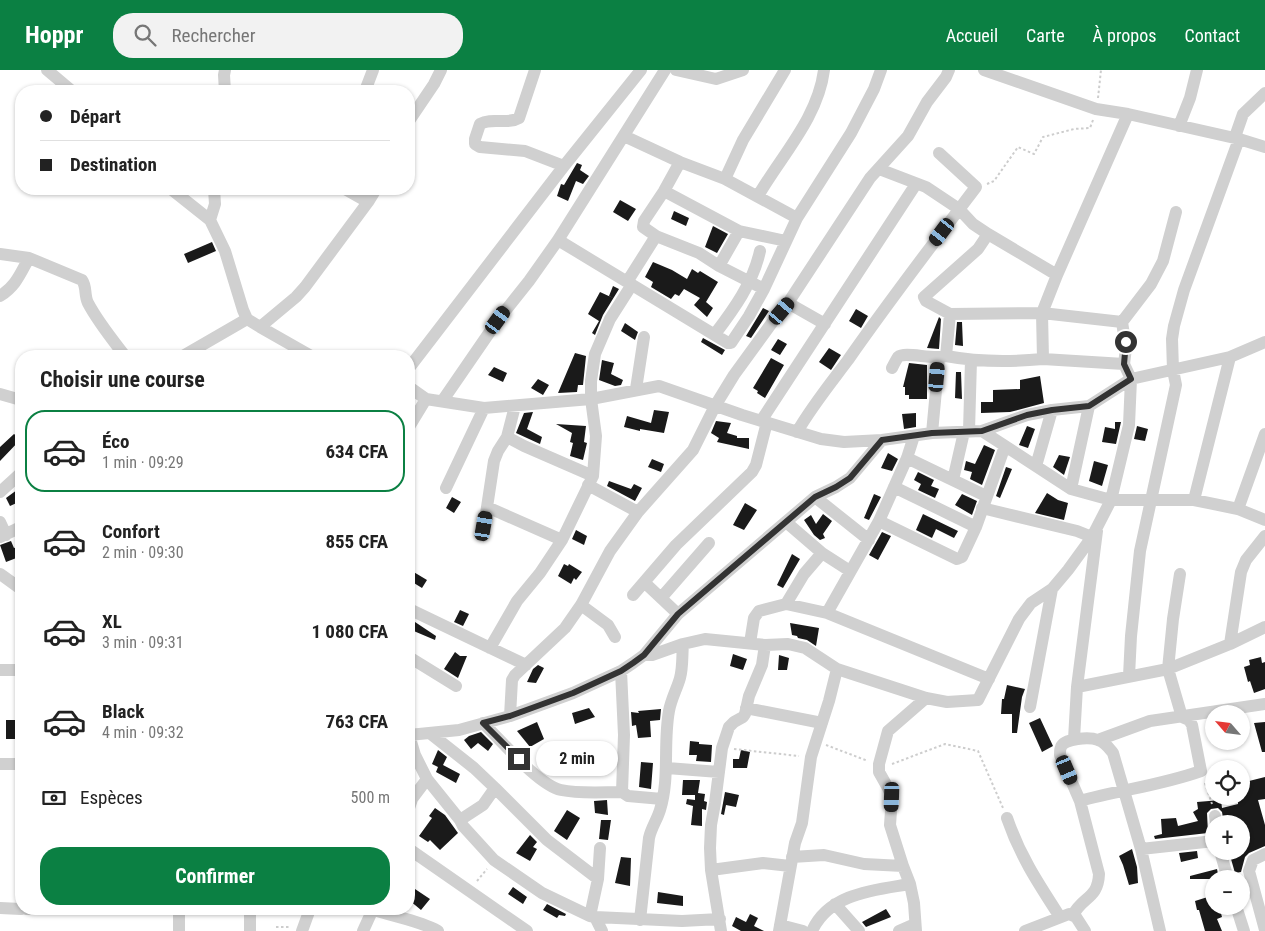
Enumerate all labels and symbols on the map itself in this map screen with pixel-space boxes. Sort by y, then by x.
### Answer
car [926,216,957,248]
car [766,295,797,327]
car [483,303,512,337]
route start [1115,331,1137,353]
car [928,361,945,393]
car [474,510,493,542]
north arrow [1205,705,1250,750]
callout: 2 min [536,742,619,776]
route end [508,748,530,770]
car [1054,753,1079,787]
car [883,782,900,812]

